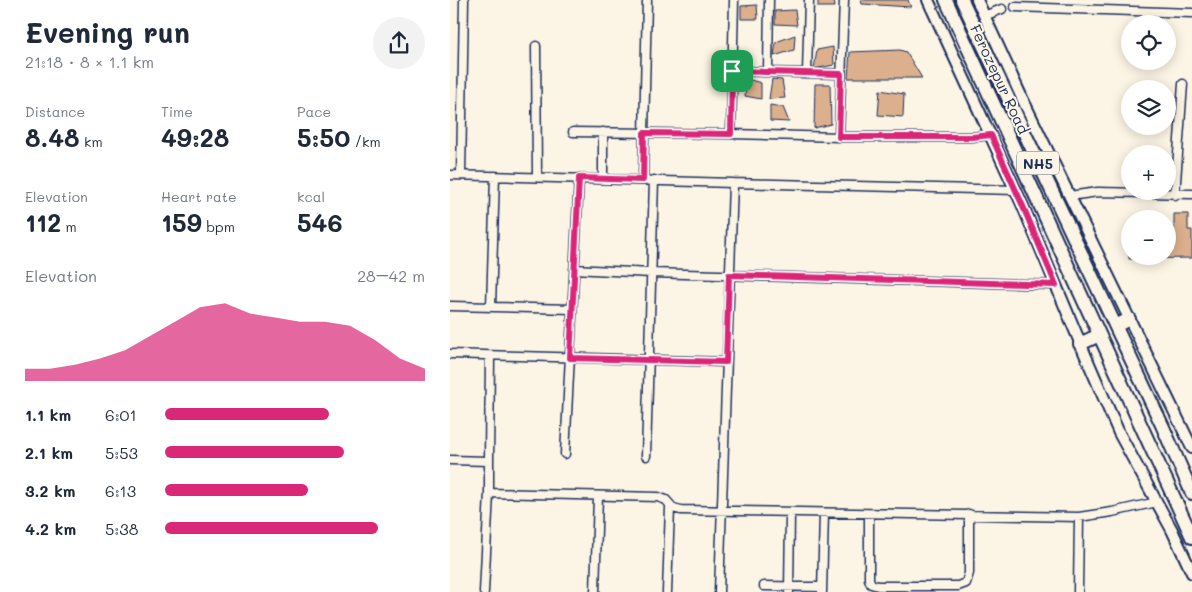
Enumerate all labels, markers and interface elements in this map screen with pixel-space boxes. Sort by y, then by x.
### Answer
text: Evening run [25,14,190,50]
map controls [1121,15,1176,265]
button: locate [1121,15,1176,70]
button: share [373,17,425,69]
street label: Ferozepur Road [966,21,1034,137]
pin [711,50,753,92]
text: 21:18 · 8 × 1.1 km [25,51,154,72]
icon: arrive [718,57,746,85]
button: layers [1121,80,1176,135]
text: Distance [25,102,85,121]
text: Time [161,102,193,121]
text: Pace [297,102,331,121]
text: 8.48 [25,121,80,153]
text: 49:28 [161,121,229,153]
text: 5:50 [297,121,350,153]
text: km [80,132,103,151]
text: /km [350,132,381,151]
button: + [1121,145,1176,200]
road number: NH5 [1017,152,1059,174]
text: Elevation [25,187,88,206]
text: Heart rate [161,187,237,206]
text: kcal [297,187,325,206]
text: 112 [25,206,61,238]
text: 159 [161,206,202,238]
text: 546 [297,206,343,238]
button: − [1121,210,1176,265]
text: m [61,217,77,236]
text: bpm [202,217,235,236]
text: Elevation [25,265,97,286]
text: 28–42 m [357,265,425,286]
text: 1.1 km [25,404,71,425]
text: 6:01 [105,404,137,425]
text: 2.1 km [25,442,73,463]
text: 5:53 [105,442,138,463]
text: 3.2 km [25,480,76,501]
text: 6:13 [105,480,136,501]
text: 4.2 km [25,518,76,539]
text: 5:38 [105,518,138,539]

